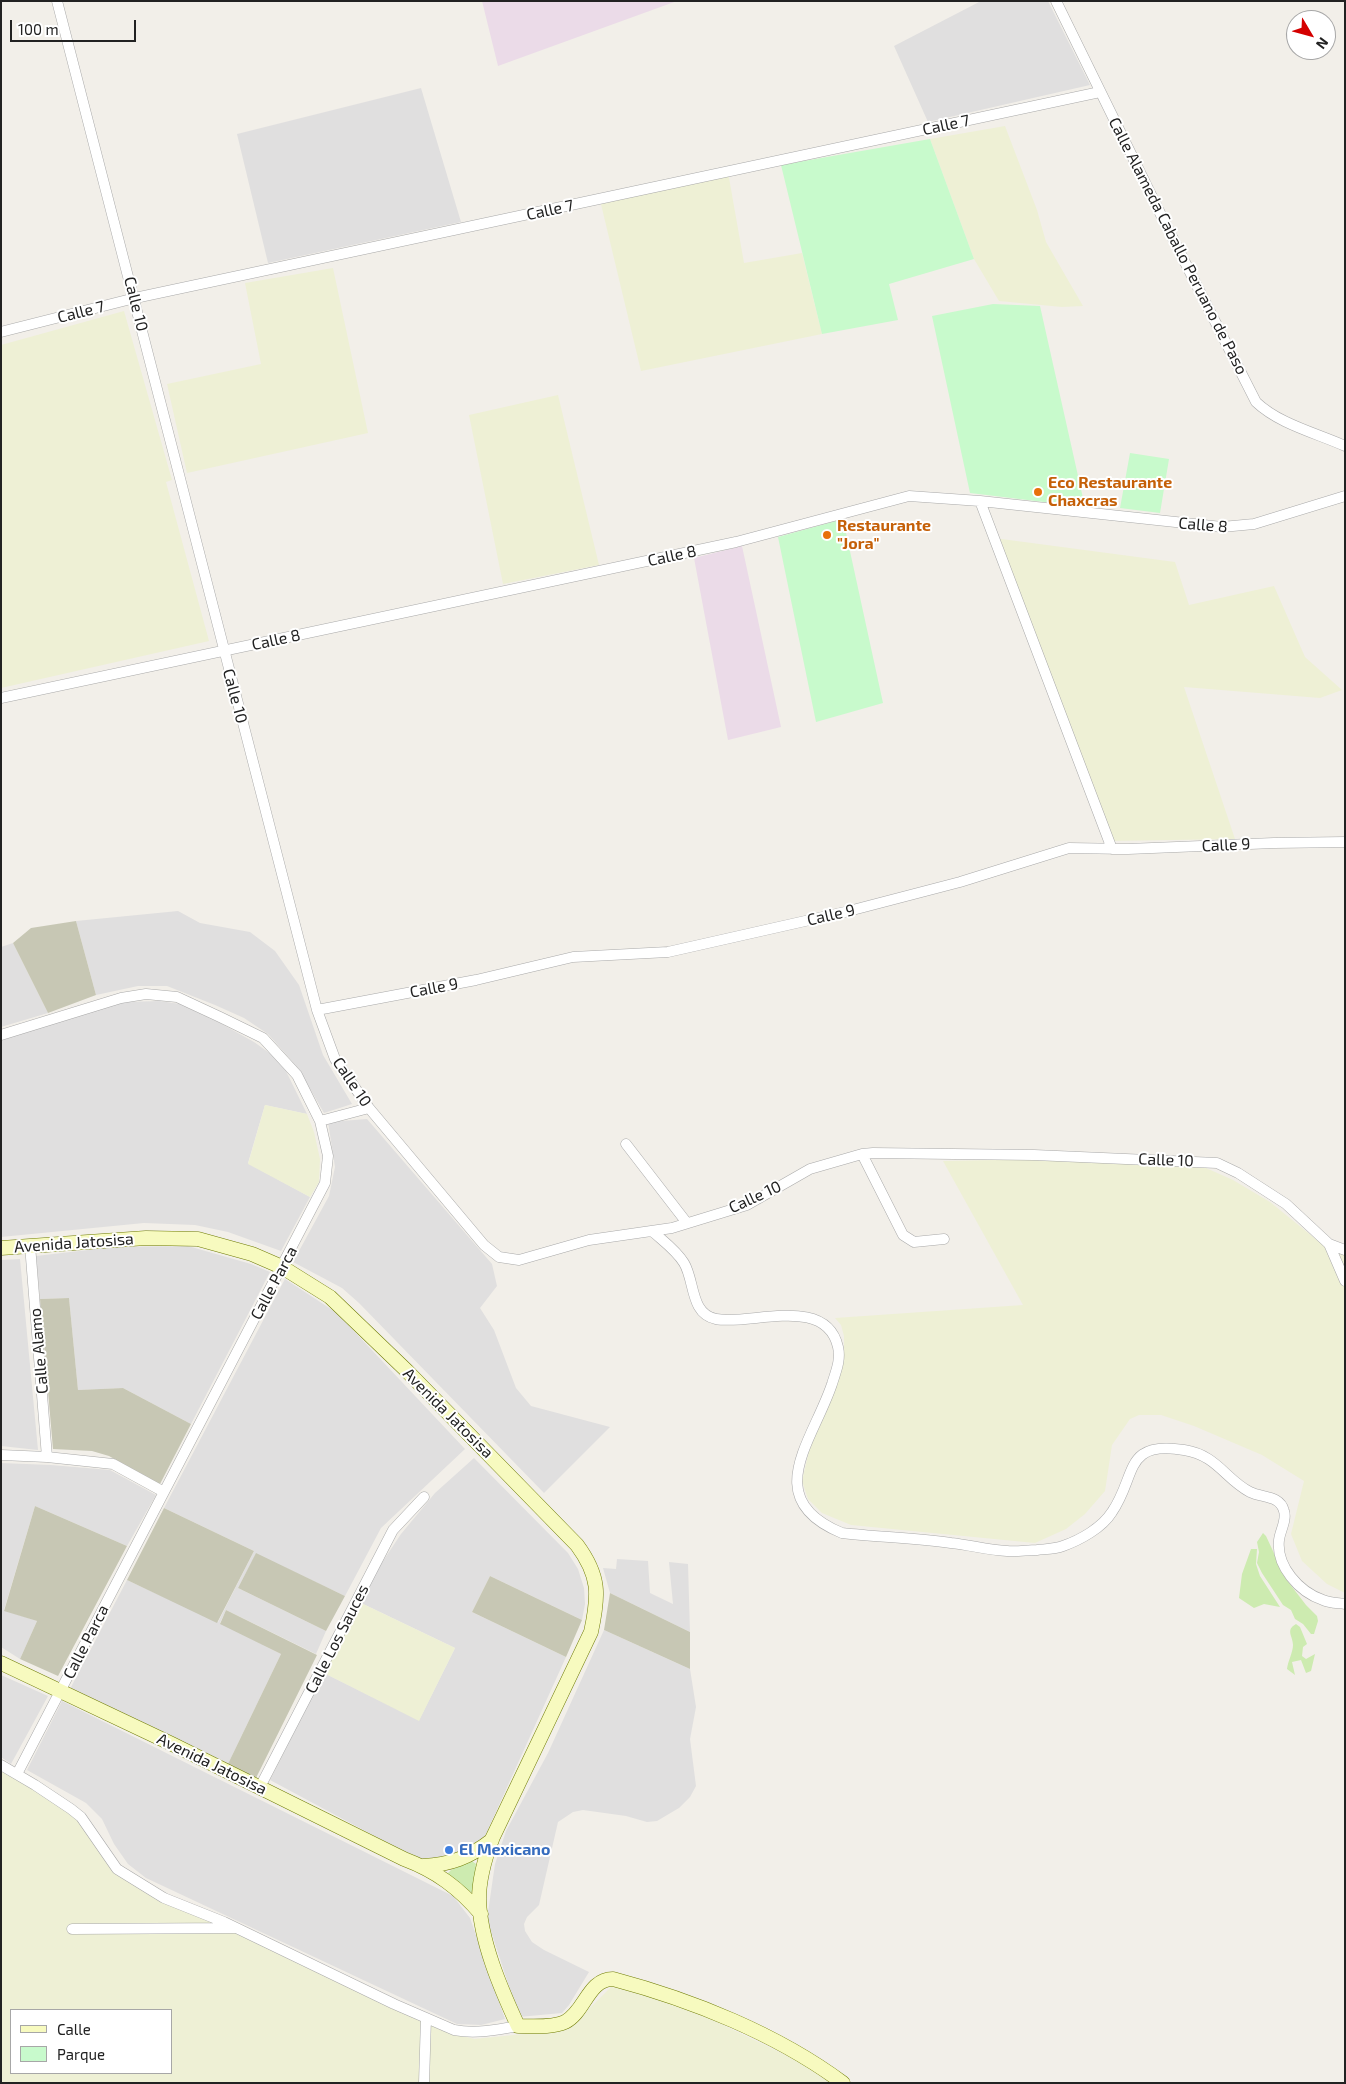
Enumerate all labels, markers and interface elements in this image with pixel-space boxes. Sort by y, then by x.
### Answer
scale bar [12,10,139,42]
north arrow [1286,10,1336,60]
text: 100 m [18,20,59,38]
text: N [1313,35,1332,53]
street label: Calle 7 [921,111,971,139]
street label: Calle Alameda Caballo Peruano de Paso [1105,114,1251,378]
street label: Calle 7 [525,196,575,224]
street label: Calle 10 [120,275,152,333]
street label: Calle 7 [56,297,106,327]
place label: Eco Restaurante Chaxcras [1048,473,1172,511]
marker: Eco Restaurante Chaxcras [1032,486,1044,498]
street label: Calle 8 [1178,513,1228,537]
place label: Restaurante "Jora" [837,516,931,554]
marker: Restaurante "Jora" [821,529,833,541]
street label: Calle 8 [646,541,698,571]
street label: Calle 8 [250,625,302,655]
street label: Calle 10 [219,667,251,725]
street label: Calle 9 [1201,834,1251,856]
street label: Calle 9 [805,900,857,930]
street label: Calle 9 [408,974,460,1002]
street label: Calle 10 [329,1054,375,1110]
street label: Calle 10 [1138,1149,1194,1171]
street label: Calle 10 [726,1177,784,1217]
street label: Avenida Jatosisa [14,1229,134,1257]
street label: Calle Parca [247,1243,301,1323]
street label: Calle Alamo [26,1307,52,1395]
street label: Avenida Jatosisa [399,1364,497,1462]
street label: Calle Los Sauces [301,1581,373,1697]
street label: Calle Parca [59,1602,113,1682]
street label: Avenida Jatosisa [154,1729,270,1799]
place label: El Mexicano [459,1840,550,1860]
marker: El Mexicano [443,1844,455,1856]
legend [10,2009,172,2074]
text: Calle [57,2020,91,2038]
text: Parque [57,2045,105,2063]

